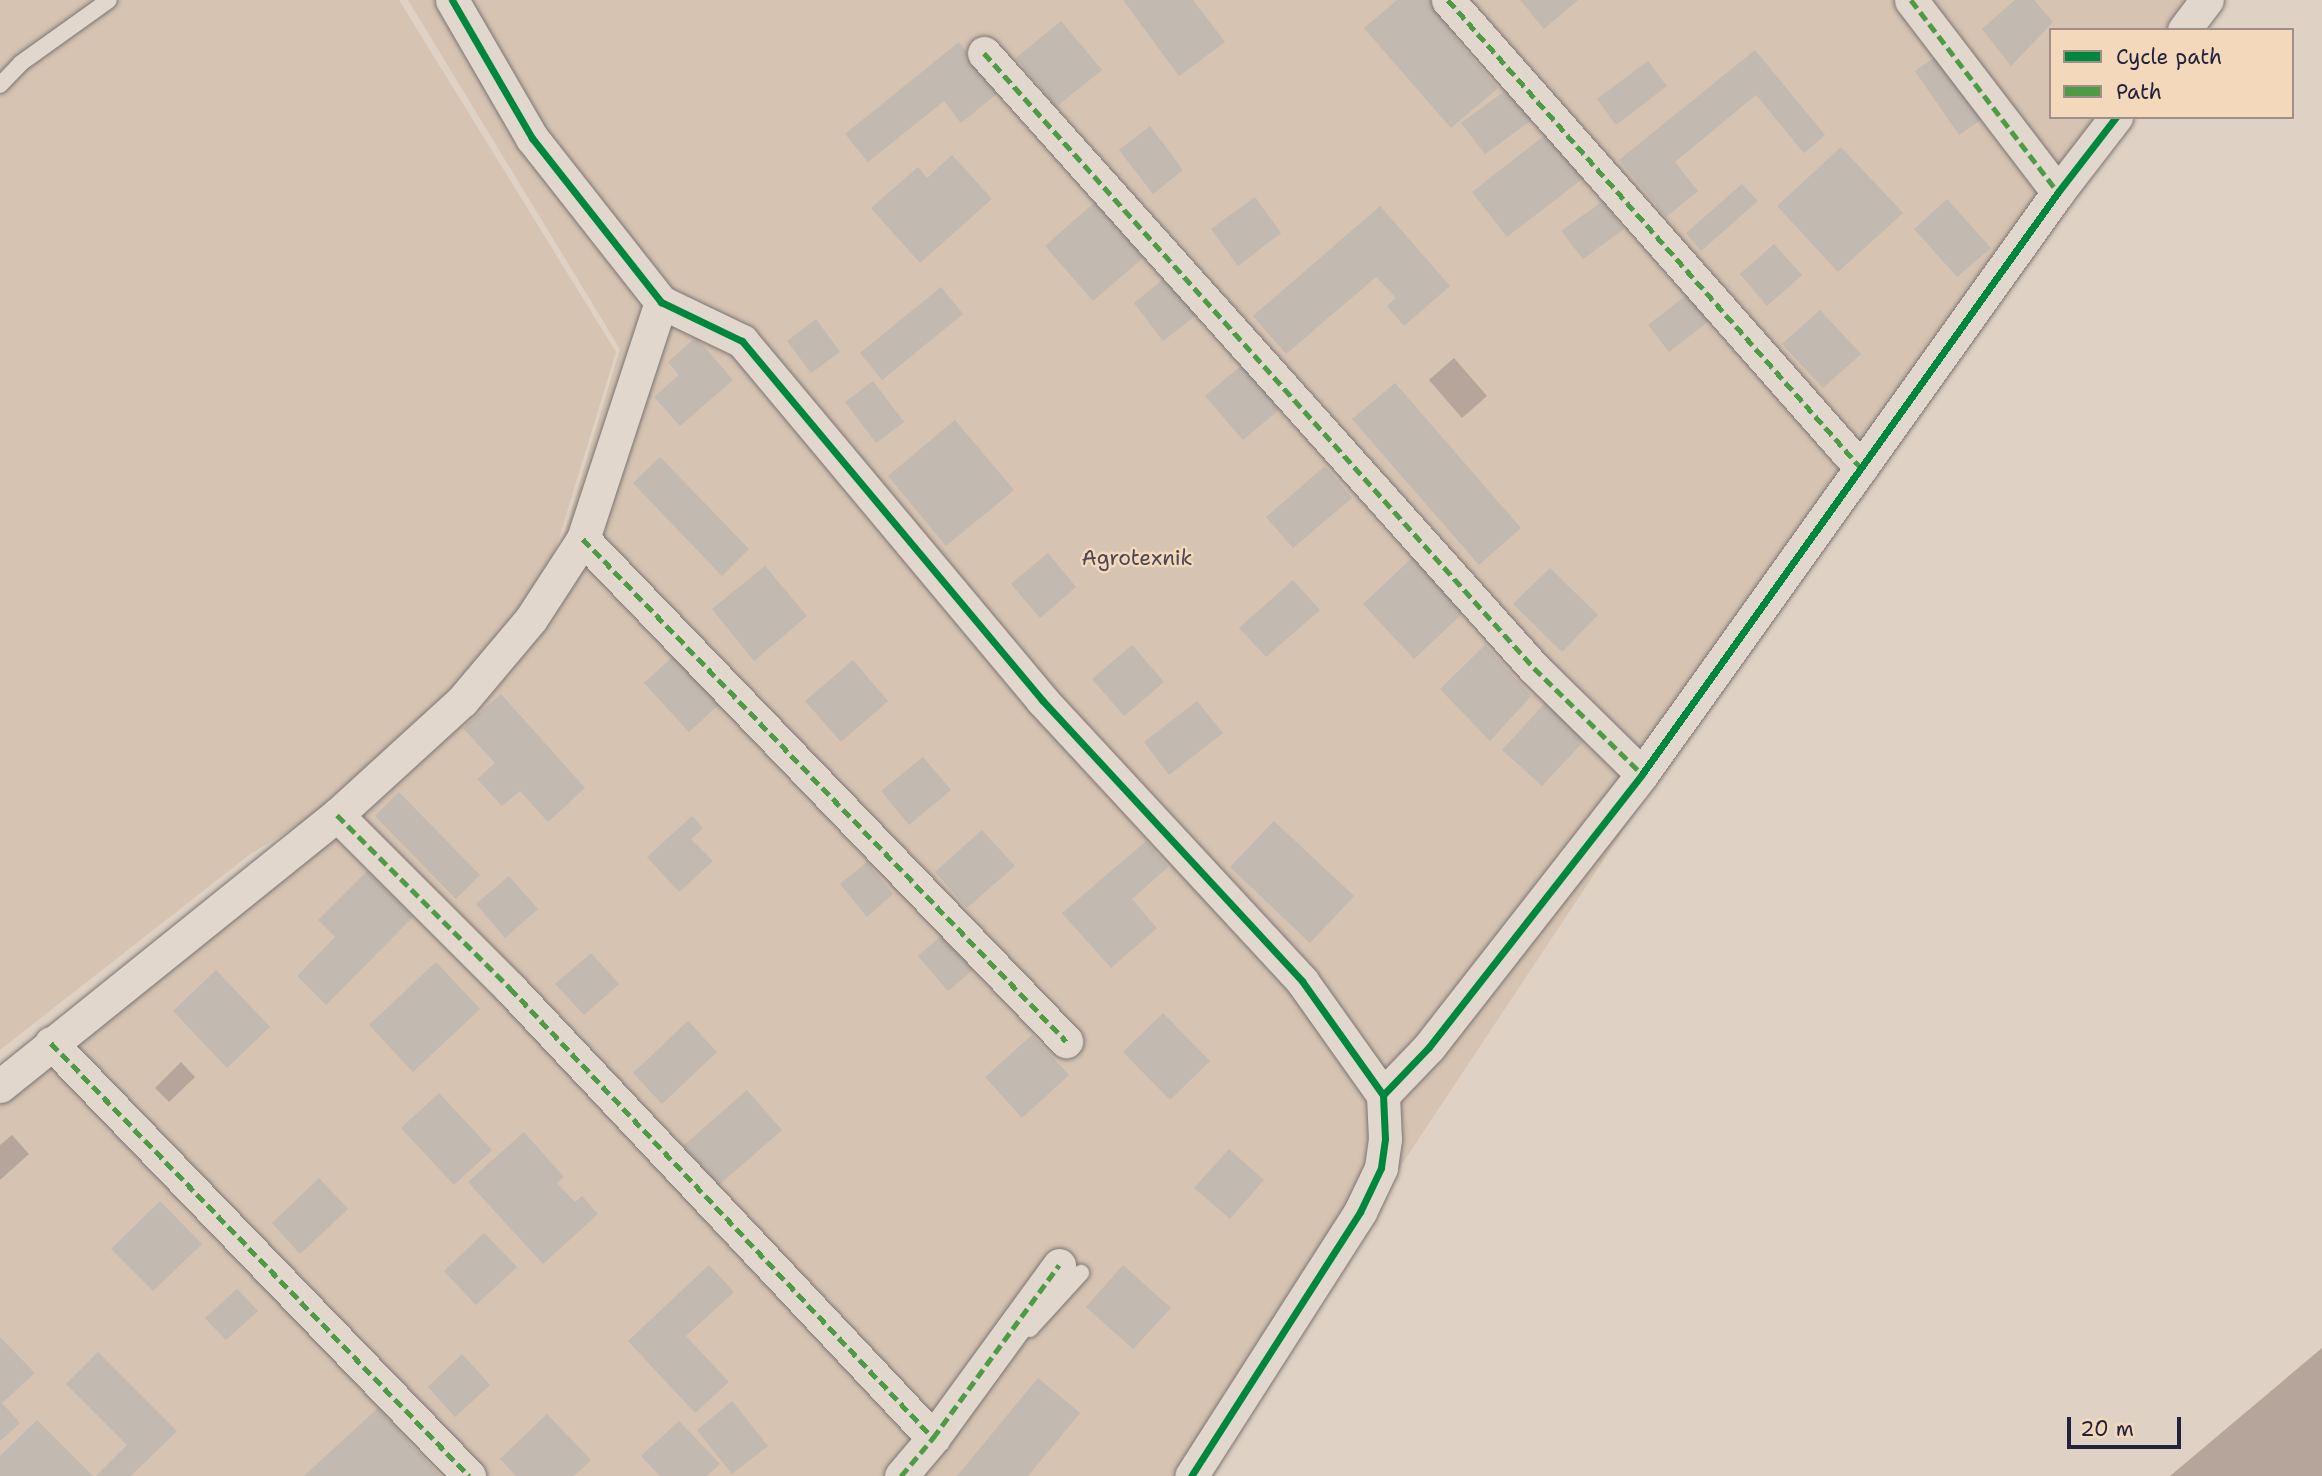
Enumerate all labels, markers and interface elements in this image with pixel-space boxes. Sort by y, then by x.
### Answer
legend [2049,28,2294,119]
text: Cycle path [2116,43,2222,71]
text: Path [2116,78,2162,106]
park label: Agrotexnik [1081,545,1193,571]
scale bar [2070,1402,2184,1446]
text: 20 m [2080,1415,2134,1443]

